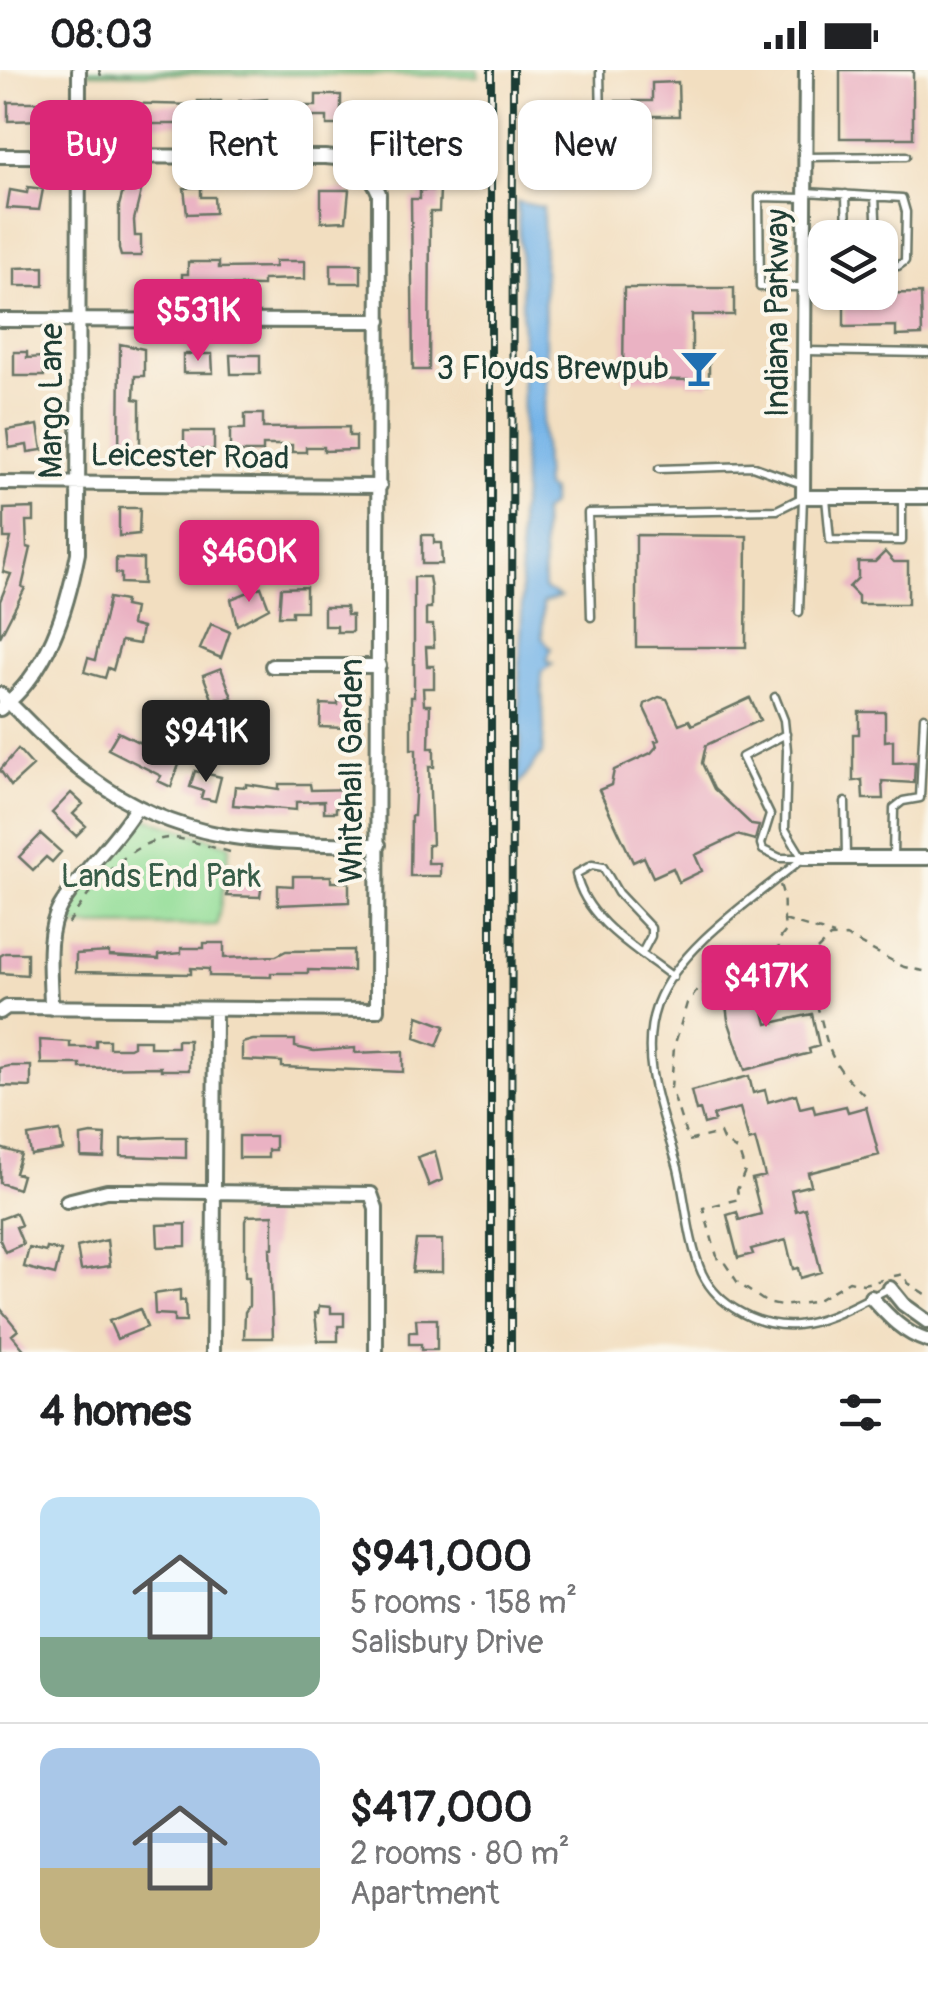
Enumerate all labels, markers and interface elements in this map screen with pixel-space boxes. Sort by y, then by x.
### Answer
text: 08:03 [50,11,152,59]
chip: Buy [30,100,152,190]
chip: Rent [172,100,313,190]
chip: Filters [333,100,498,190]
chip: New [518,100,652,190]
street label: Indiana Parkway [758,208,798,417]
map controls [808,220,898,310]
button: layers [808,220,898,310]
pin: $531K [128,279,268,364]
text: $531K [156,291,240,331]
street label: Margo Lane [32,323,72,479]
bar icon: 3 Floyds Brewpub [678,347,720,389]
place label: 3 Floyds Brewpub [436,349,669,389]
street label: Leicester Road [90,435,290,479]
pin: $460K [179,520,319,605]
text: $460K [201,532,297,572]
street label: Whitehall Garden [332,658,372,884]
pin: $941K [136,700,276,785]
text: $941K [164,712,248,752]
park label: Lands End Park [61,857,261,897]
pin: $417K [696,945,836,1030]
text: $417K [724,957,808,997]
icon: filters [833,1385,888,1440]
text: 4 homes [40,1386,191,1438]
text: $941,000 [350,1531,532,1583]
icon: home [120,1537,240,1657]
text: 5 rooms · 158 m² [350,1583,577,1623]
text: Salisbury Drive [350,1623,543,1663]
text: $417,000 [350,1782,533,1834]
icon: home [120,1788,240,1908]
text: 2 rooms · 80 m² [350,1834,570,1874]
text: Apartment [350,1874,499,1914]

